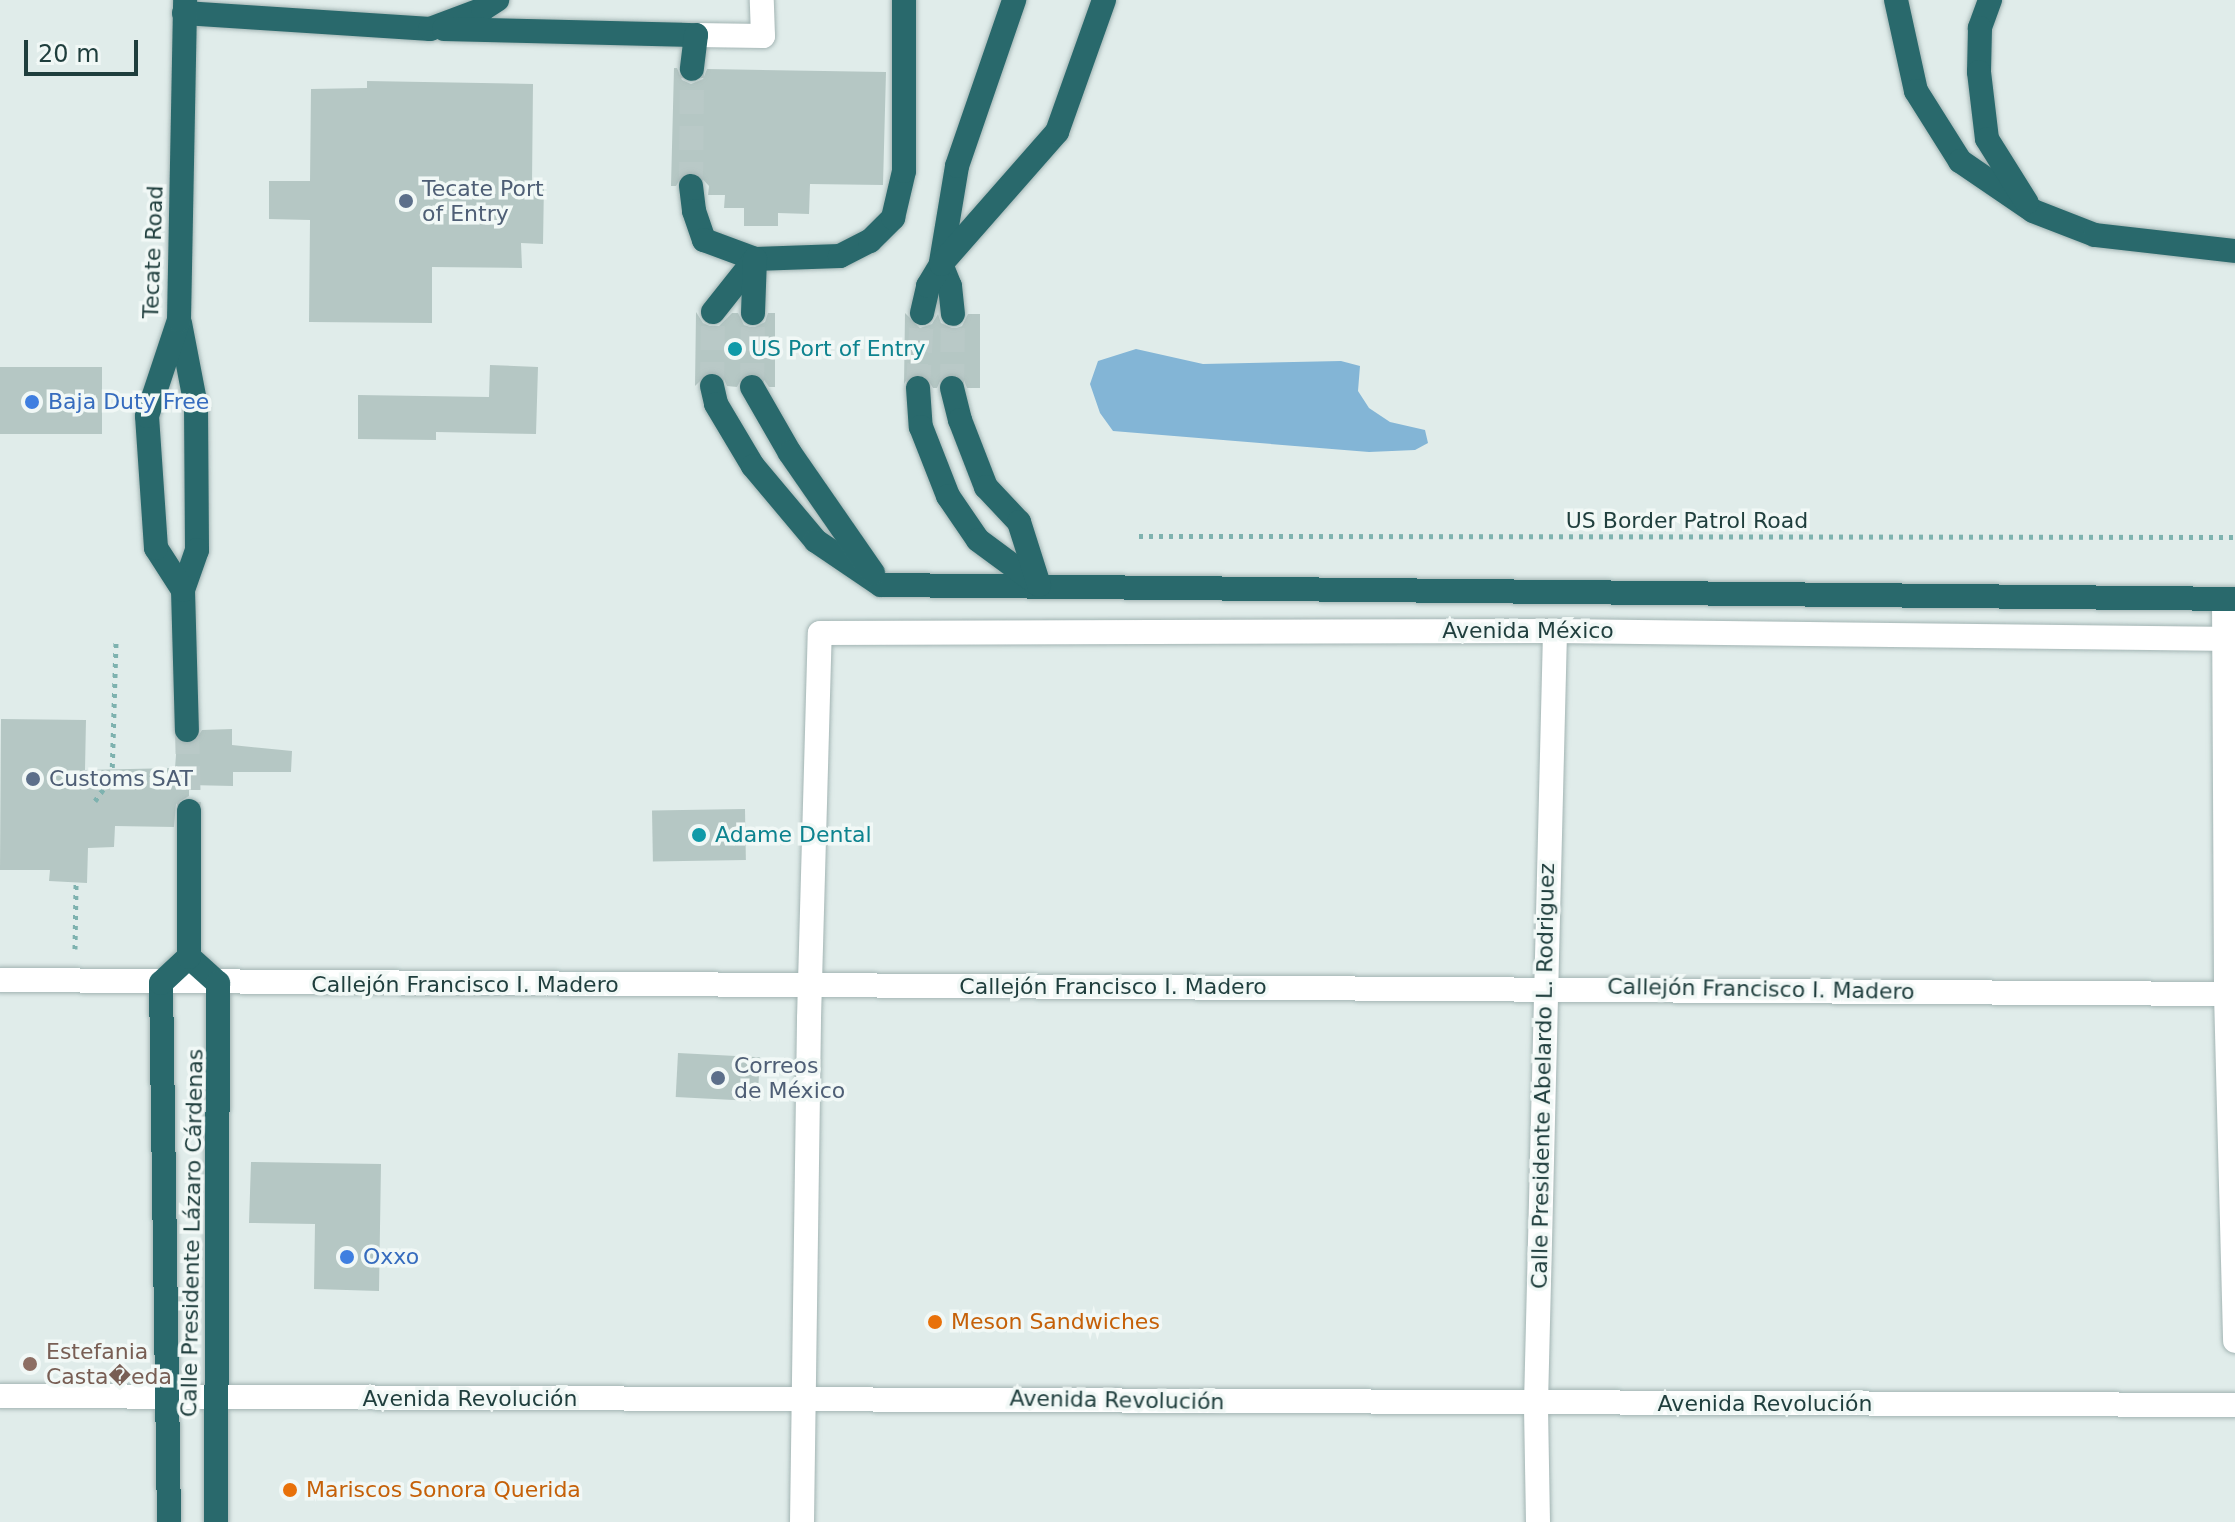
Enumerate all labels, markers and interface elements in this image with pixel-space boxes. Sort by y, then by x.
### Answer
scale bar [28,24,142,74]
text: 20 m [38,40,100,68]
place label: Tecate Port of Entry [422,175,544,226]
street label: Tecate Road [137,185,169,319]
marker: Tecate Port of Entry [397,192,415,210]
place label: US Port of Entry [751,336,925,362]
marker: US Port of Entry [726,340,744,358]
place label: Baja Duty Free [48,389,209,415]
marker: Baja Duty Free [23,393,41,411]
street label: US Border Patrol Road [1566,508,1808,534]
street label: Avenida México [1442,618,1614,644]
place label: Customs SAT [49,766,193,792]
marker: Customs SAT [24,770,42,788]
place label: Adame Dental [715,822,872,848]
marker: Adame Dental [690,826,708,844]
street label: Calle Presidente Abelardo L. Rodriguez [1526,863,1560,1289]
street label: Callejón Francisco I. Madero [311,972,619,998]
street label: Callejón Francisco I. Madero [1607,973,1915,1005]
street label: Callejón Francisco I. Madero [959,974,1267,1000]
street label: Calle Presidente Lázaro Cárdenas [176,1049,208,1417]
place label: Correos de México [734,1052,845,1104]
marker: Correos de México [709,1069,727,1087]
place label: Oxxo [363,1244,419,1270]
marker: Oxxo [338,1248,356,1266]
place label: Meson Sandwiches [951,1309,1160,1335]
marker: Meson Sandwiches [926,1313,944,1331]
place label: Estefania Casta�eda [46,1338,172,1390]
marker: Estefania Casta�eda [21,1355,39,1373]
street label: Avenida Revolución [1009,1385,1225,1415]
street label: Avenida Revolución [363,1386,577,1412]
street label: Avenida Revolución [1658,1391,1872,1417]
place label: Mariscos Sonora Querida [306,1477,581,1503]
marker: Mariscos Sonora Querida [281,1481,299,1499]

